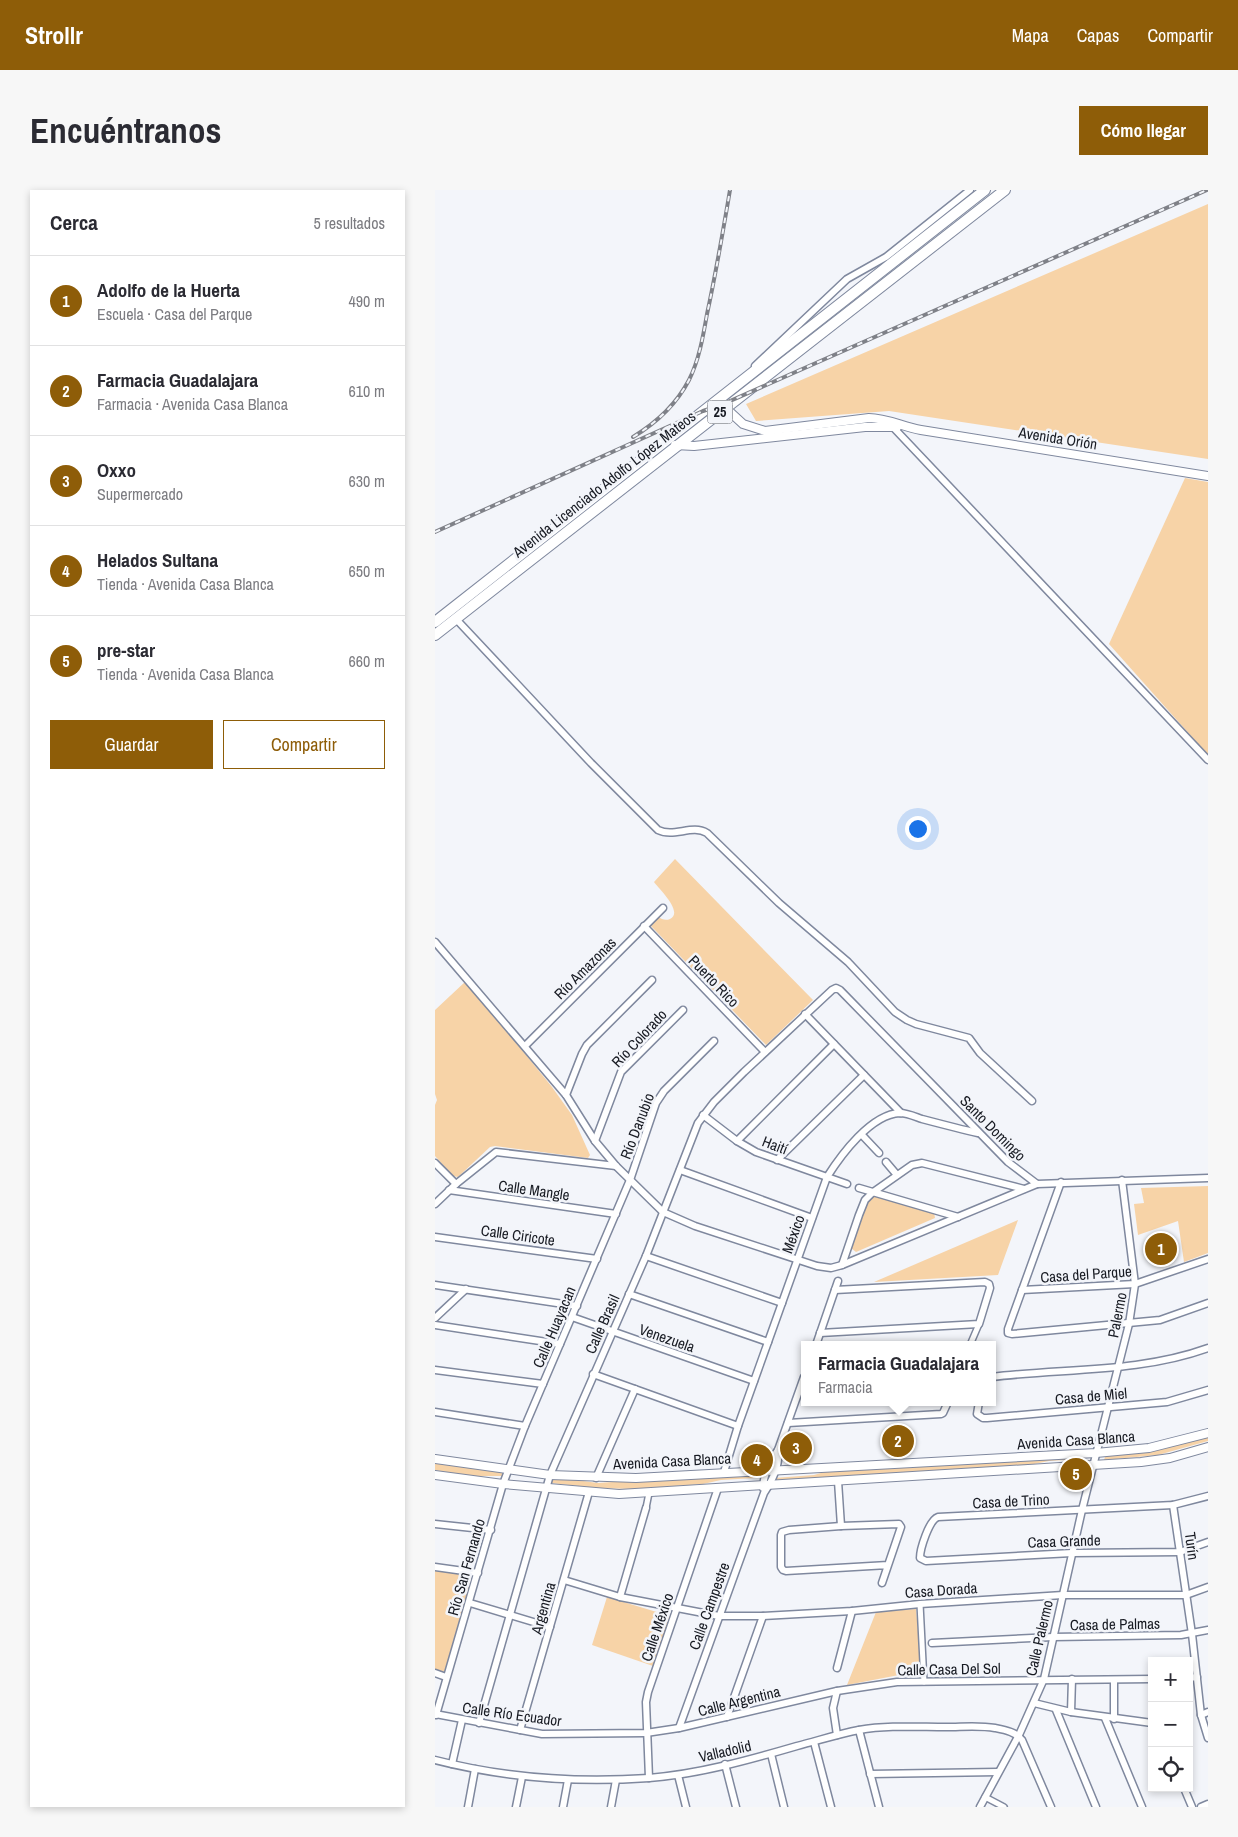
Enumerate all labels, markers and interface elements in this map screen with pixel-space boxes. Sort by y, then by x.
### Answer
text: Strollr [25,19,83,51]
text: Mapa [1012,23,1049,48]
text: Capas [1077,23,1119,48]
text: Compartir [1147,23,1213,48]
button: Cómo llegar [1079,106,1208,155]
text: Encuéntranos [30,107,221,154]
text: Cerca [50,208,98,237]
text: 5 resultados [314,212,385,234]
text: Adolfo de la Huerta [97,277,240,303]
text: 1 [62,290,70,312]
text: 490 m [349,290,385,312]
text: Escuela · Casa del Parque [97,303,252,325]
text: Farmacia Guadalajara [97,367,258,393]
text: 2 [62,380,70,402]
text: 610 m [349,380,385,402]
text: Farmacia · Avenida Casa Blanca [97,393,288,415]
road number: 25 [707,400,733,423]
street label: Avenida Licenciado Adolfo López Mateos [507,406,700,563]
street label: Avenida Orión [1016,421,1099,455]
text: Oxxo [97,457,136,483]
text: 3 [62,470,70,492]
text: 630 m [349,470,385,492]
text: Supermercado [97,483,183,505]
text: Helados Sultana [97,547,218,573]
text: 4 [62,560,70,582]
text: 650 m [349,560,385,582]
text: Tienda · Avenida Casa Blanca [97,573,274,595]
text: pre-star [97,637,155,663]
text: 5 [62,650,70,672]
text: 660 m [349,650,385,672]
text: Tienda · Avenida Casa Blanca [97,663,274,685]
button: Guardar [50,720,213,769]
button: Compartir [223,720,385,769]
your location [905,816,931,842]
street label: Río Amazonas [549,932,621,1004]
street label: Puerto Rico [684,950,744,1012]
street label: Río Colorado [607,1004,671,1072]
street label: Río Danubio [615,1090,659,1162]
street label: Santo Domingo [955,1090,1031,1166]
street label: Haití [759,1131,791,1160]
street label: Calle Mangle [497,1175,571,1205]
street label: México [776,1212,810,1256]
street label: Calle Ciricote [480,1219,557,1251]
pin: 1 [1145,1230,1177,1268]
street label: Casa del Parque [1040,1260,1133,1288]
street label: Calle Huayacan [527,1283,581,1371]
street label: Palermo [1102,1290,1132,1339]
street label: Calle Brasil [580,1291,624,1357]
street label: Venezuela [636,1319,698,1357]
popup [801,1341,996,1406]
text: Farmacia Guadalajara [818,1350,979,1376]
text: Farmacia [818,1376,873,1398]
street label: Casa de Miel [1054,1382,1128,1410]
pin: 2 [882,1422,914,1460]
street label: Avenida Casa Blanca [1015,1425,1136,1455]
pin: 3 [780,1429,812,1467]
pin: 4 [741,1441,773,1479]
street label: Avenida Casa Blanca [611,1447,732,1475]
pin: 5 [1060,1455,1092,1493]
street label: Casa de Trino [972,1488,1050,1514]
street label: Río San Fernando [442,1516,490,1618]
street label: Casa Grande [1027,1529,1101,1553]
street label: Turín [1180,1531,1204,1561]
street label: Calle Campestre [683,1559,735,1653]
street label: Casa Dorada [904,1577,978,1603]
street label: Argentina [525,1579,560,1637]
street label: Calle México [635,1590,679,1664]
street label: Calle Palermo [1020,1598,1058,1678]
street label: Casa de Palmas [1070,1613,1160,1635]
map controls [1148,1657,1193,1792]
button: + [1148,1657,1193,1702]
street label: Calle Casa Del Sol [897,1658,1001,1680]
street label: Calle Argentina [696,1681,782,1721]
street label: Calle Río Ecuador [461,1697,563,1731]
button: − [1148,1702,1193,1747]
street label: Valladolid [697,1735,753,1767]
button: locate [1148,1747,1193,1792]

